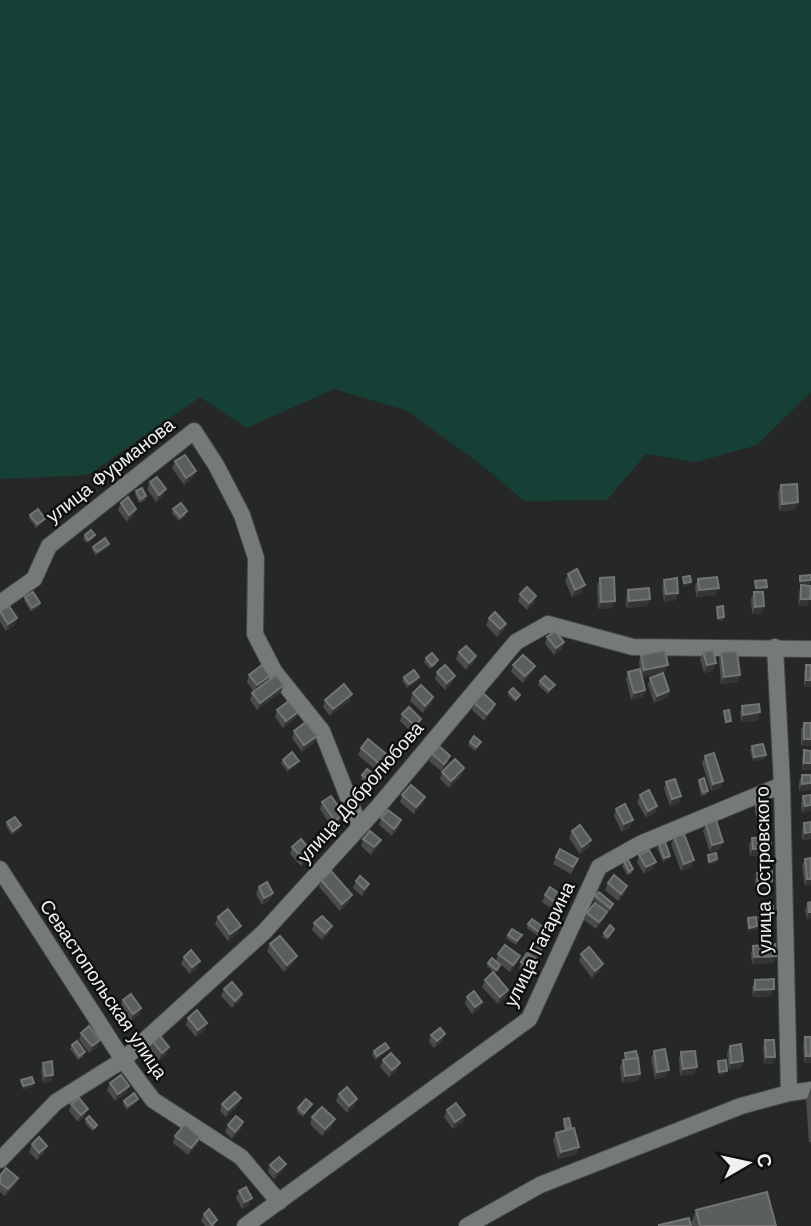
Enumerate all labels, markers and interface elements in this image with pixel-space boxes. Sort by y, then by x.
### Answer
street label: улица Фурманова [42,414,179,527]
street label: улица Добролюбова [293,717,428,867]
street label: улица Островского [752,786,775,954]
street label: улица Гагарина [500,878,579,1010]
street label: Севастопольская улица [36,896,172,1083]
north arrow [713,1128,783,1198]
text: С [753,1152,776,1169]

